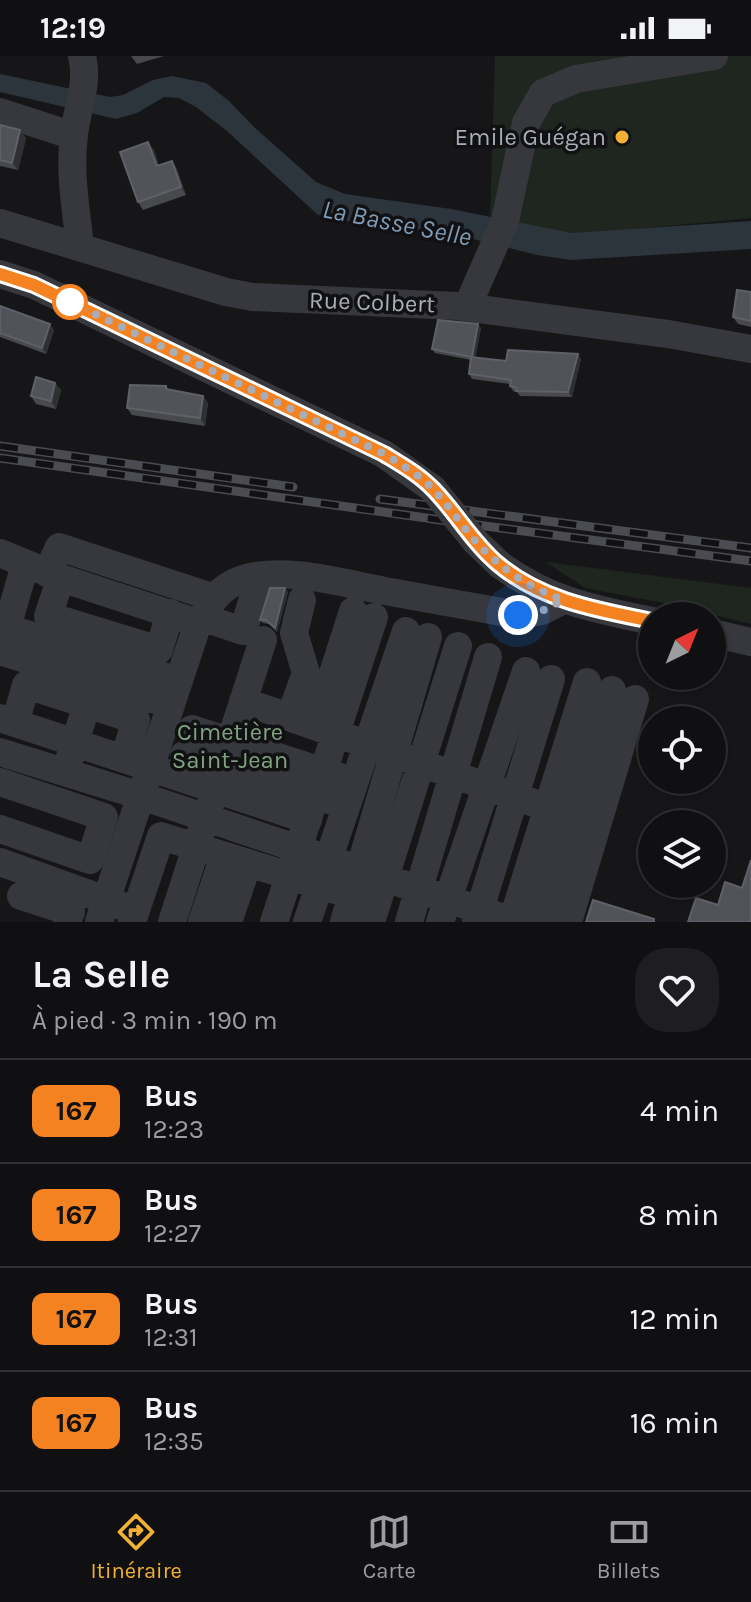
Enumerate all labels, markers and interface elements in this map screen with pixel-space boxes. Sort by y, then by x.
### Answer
text: 12:19 [40,10,106,46]
place label: Emile Guégan [455,123,606,151]
marker: Emile Guégan [613,128,631,146]
water label: La Basse Selle [320,193,474,253]
unlabelled marker [53,285,87,319]
street label: Rue Colbert [309,286,435,318]
your location [498,595,538,635]
north arrow [638,602,726,690]
map controls [638,602,726,898]
button: locate [638,706,726,794]
park label: Cimetière Saint-Jean [172,718,288,774]
button: layers [638,810,726,898]
button: heart [635,948,719,1032]
text: La Selle [32,952,170,997]
text: À pied · 3 min · 190 m [32,1005,278,1036]
text: Bus [144,1078,198,1114]
text: 4 min [640,1093,719,1129]
text: 167 [56,1094,96,1127]
text: 12:23 [144,1114,204,1145]
text: Bus [144,1182,198,1218]
text: 8 min [638,1197,719,1233]
text: 167 [56,1198,96,1231]
text: 12:27 [144,1218,201,1249]
text: Bus [144,1286,198,1322]
text: 12 min [629,1301,719,1337]
text: 167 [56,1302,96,1335]
text: 12:31 [144,1322,198,1353]
text: Bus [144,1390,198,1426]
text: 16 min [630,1405,719,1441]
text: 167 [56,1406,96,1439]
text: 12:35 [144,1426,204,1457]
tab: Itinéraire [90,1510,182,1584]
tab: Carte [363,1510,416,1584]
tab: Billets [597,1510,661,1584]

